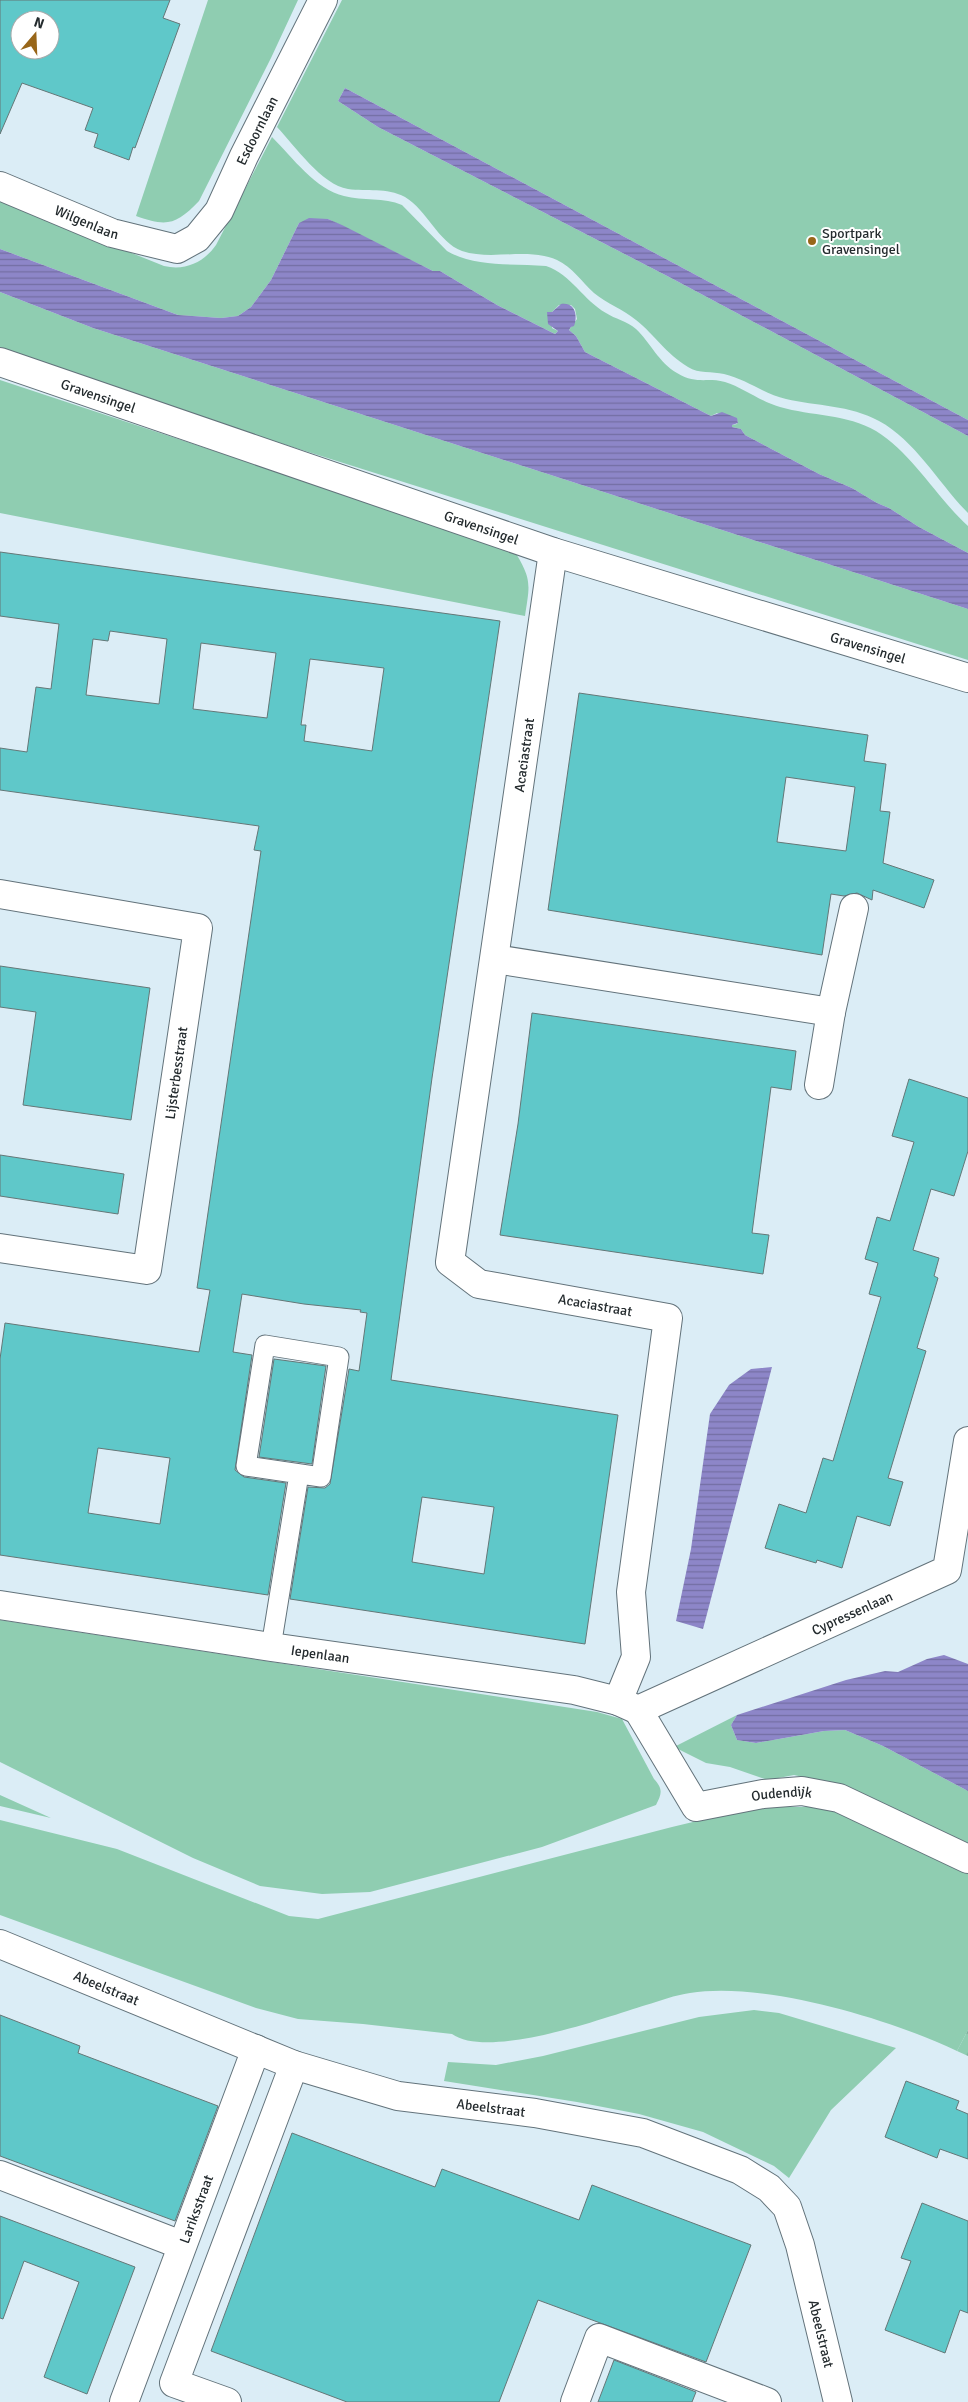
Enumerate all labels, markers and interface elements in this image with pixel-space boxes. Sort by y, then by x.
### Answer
north arrow [10,10,60,60]
text: N [32,14,46,33]
street label: Esdoornlaan [233,94,282,168]
street label: Wilgenlaan [52,202,120,243]
place label: Sportpark Gravensingel [822,225,900,258]
marker: Sportpark Gravensingel [806,235,818,247]
street label: Gravensingel [59,376,138,417]
street label: Gravensingel [442,507,521,549]
street label: Gravensingel [828,629,908,668]
street label: Acaciastraat [511,717,538,793]
street label: Lijsterbesstraat [162,1026,191,1120]
street label: Acaciastraat [557,1290,634,1320]
street label: Cypressenlaan [809,1588,895,1639]
street label: Iepenlaan [290,1642,351,1667]
street label: Oudendijk [750,1783,813,1805]
street label: Abeelstraat [71,1967,141,2009]
street label: Abeelstraat [455,2095,526,2121]
street label: Lariksstraat [176,2173,217,2246]
street label: Abeelstraat [805,2298,837,2370]

